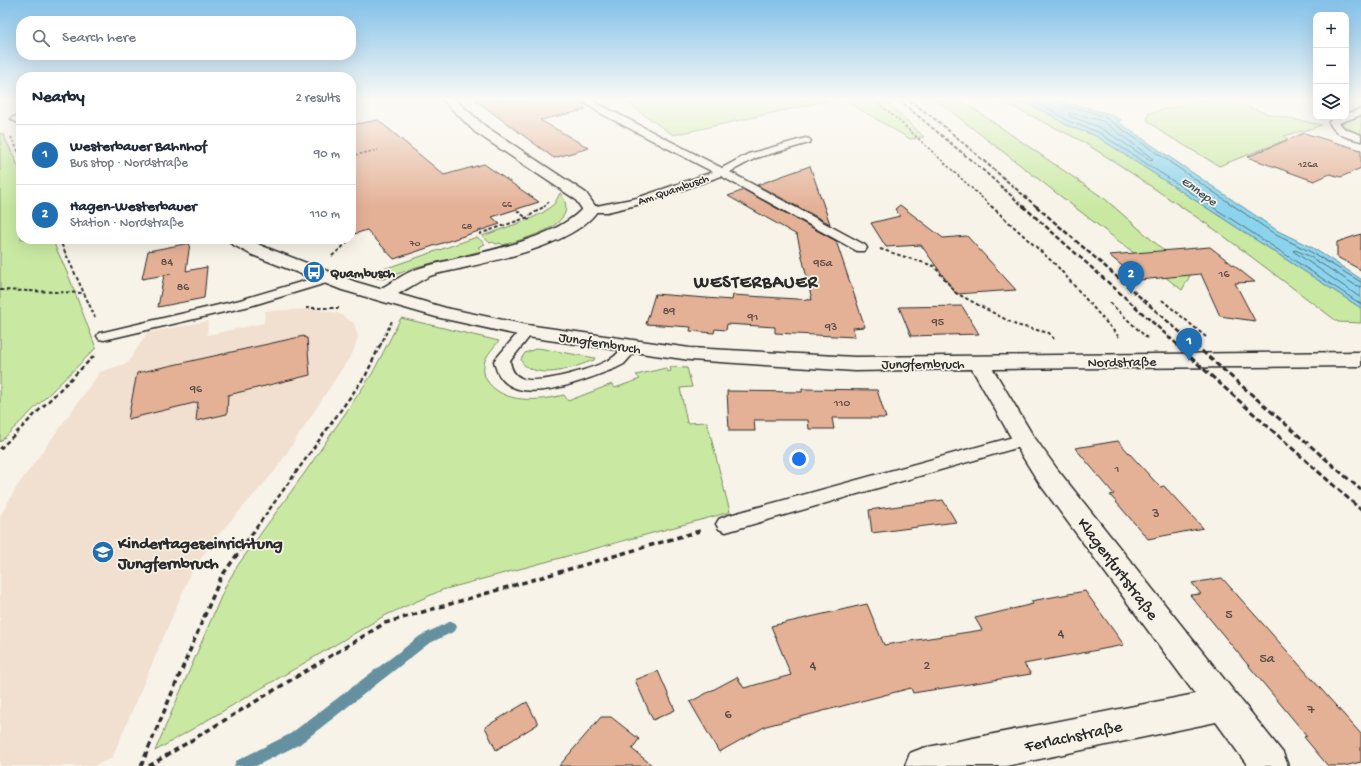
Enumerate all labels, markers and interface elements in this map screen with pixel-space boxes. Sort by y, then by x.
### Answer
map controls [1313,12,1349,120]
button: + [1313,12,1349,48]
search box [16,16,356,60]
icon: search [30,27,52,49]
text: Search here [62,29,136,47]
button: − [1313,48,1349,84]
button: layers [1313,84,1349,120]
text: Nearby [32,88,85,108]
text: 2 results [295,91,340,106]
text: Westerbauer Bahnhof [70,138,207,156]
text: 1 [42,147,48,162]
text: 90 m [314,147,340,162]
text: Bus stop · Nordstraße [70,156,188,171]
house number: 126a [1297,159,1318,171]
street label: Am Quambusch [636,172,712,210]
water label: Ennepe [1178,174,1220,211]
text: Hagen-Westerbauer [70,198,197,216]
house number: 66 [502,199,513,211]
text: 2 [42,207,48,222]
text: 110 m [310,207,340,222]
text: Station · Nordstraße [70,216,184,231]
house number: 68 [462,221,473,233]
house number: 70 [409,238,421,250]
house number: 84 [161,256,173,270]
house number: 95a [813,257,833,271]
bus stop icon: Quambusch [301,259,327,285]
pin: 2 [1118,261,1144,294]
place label: Quambusch [330,266,396,283]
house number: 16 [1218,268,1230,282]
district label: WESTERBAUER [693,273,819,294]
house number: 86 [177,281,190,295]
house number: 89 [663,305,675,319]
house number: 91 [747,311,759,325]
house number: 95 [931,316,944,330]
house number: 93 [824,321,837,335]
pin: 1 [1176,328,1202,361]
street label: Jungfernbruch [557,330,642,359]
street label: Nordstraße [1087,354,1157,373]
street label: Jungfernbruch [882,357,965,374]
house number: 96 [189,383,203,397]
house number: 110 [833,397,850,411]
your location [789,449,809,469]
house number: 1 [1114,463,1120,477]
house number: 3 [1151,506,1160,523]
street label: Klagenfurtstraße [1072,515,1162,625]
place label: Kindertageseinrichtung Jungfernbruch [117,535,283,575]
school or university icon: Kindertageseinrichtung Jungfernbruch [90,539,116,565]
house number: 5 [1225,607,1233,624]
house number: 4 [1058,626,1065,643]
house number: 5a [1259,651,1276,668]
house number: 4 [810,658,817,675]
house number: 2 [924,658,931,675]
house number: 7 [1306,702,1315,719]
house number: 6 [724,707,732,724]
street label: Ferlachstraße [1022,718,1125,758]

